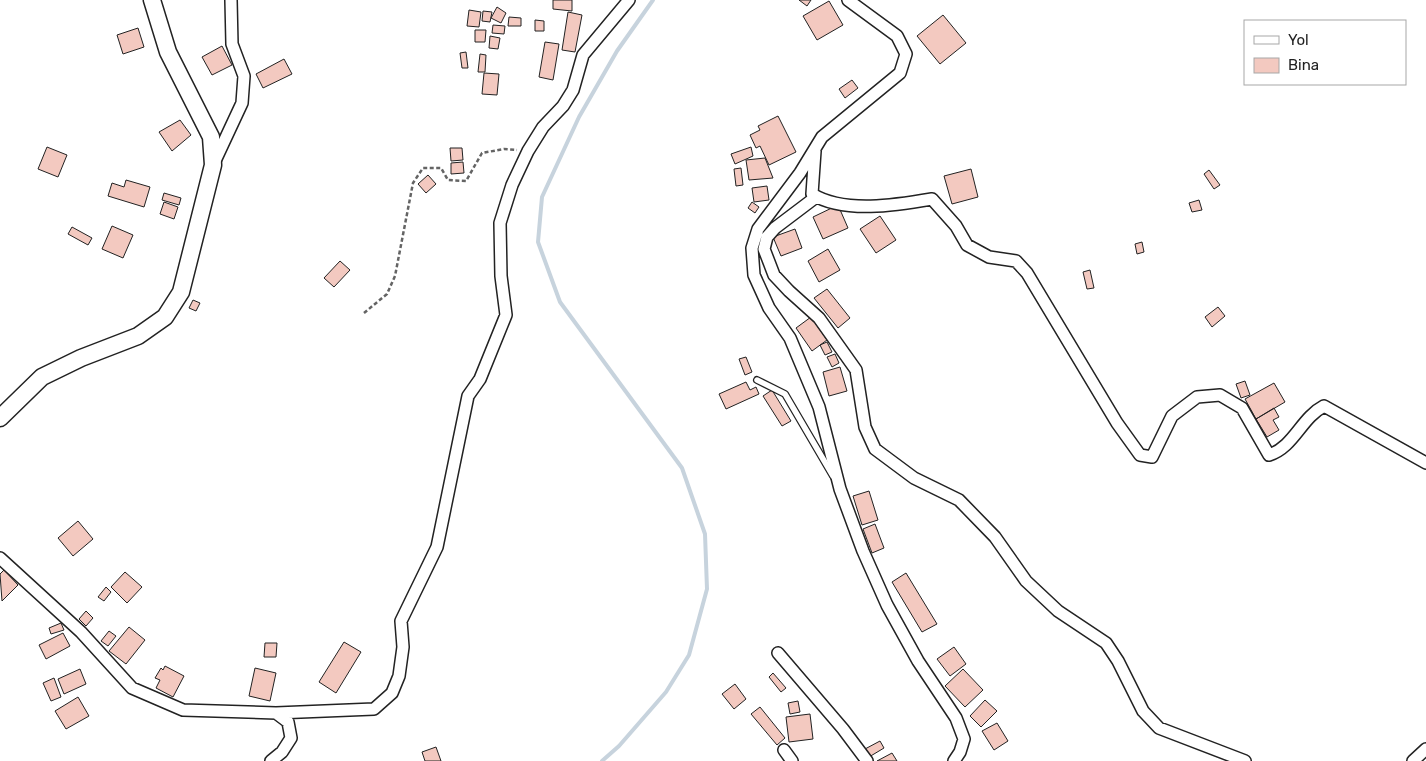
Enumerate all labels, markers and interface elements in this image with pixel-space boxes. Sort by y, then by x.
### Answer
legend [1244,20,1406,85]
text: Yol [1288,31,1309,49]
text: Bina [1288,56,1319,74]

